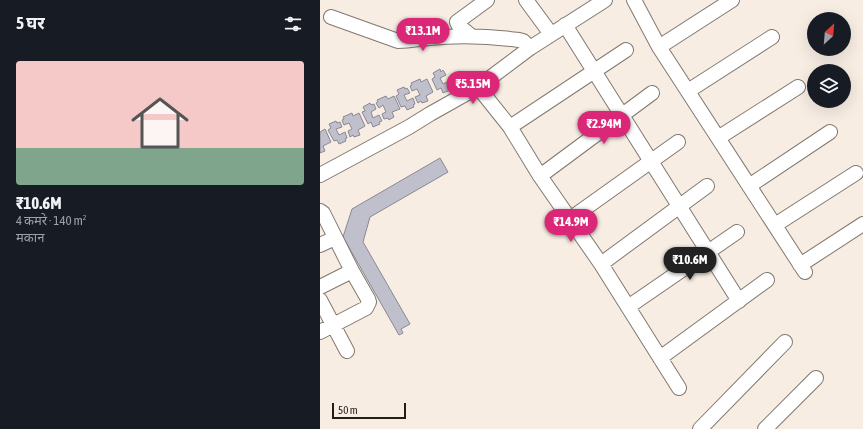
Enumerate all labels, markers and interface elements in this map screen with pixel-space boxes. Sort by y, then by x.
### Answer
north arrow [807,12,851,56]
map controls [807,12,851,108]
text: 5 घर [16,13,45,33]
icon: filters [282,13,304,35]
pin: ₹13.1M [390,18,456,52]
text: ₹13.1M [406,23,440,38]
button: layers [807,64,851,108]
pin: ₹5.15M [440,71,506,105]
text: ₹5.15M [456,76,490,91]
icon: home [124,87,196,159]
pin: ₹2.94M [571,111,637,145]
text: ₹2.94M [587,116,621,131]
text: ₹10.6M [16,193,62,213]
pin: ₹14.9M [538,209,604,243]
text: 4 कमरे · 140 m² [16,213,86,228]
text: ₹14.9M [554,214,588,229]
text: मकान [16,230,44,245]
pin: ₹10.6M [657,247,723,281]
text: ₹10.6M [673,252,707,267]
scale bar [332,401,406,420]
text: 50 m [338,404,358,416]

